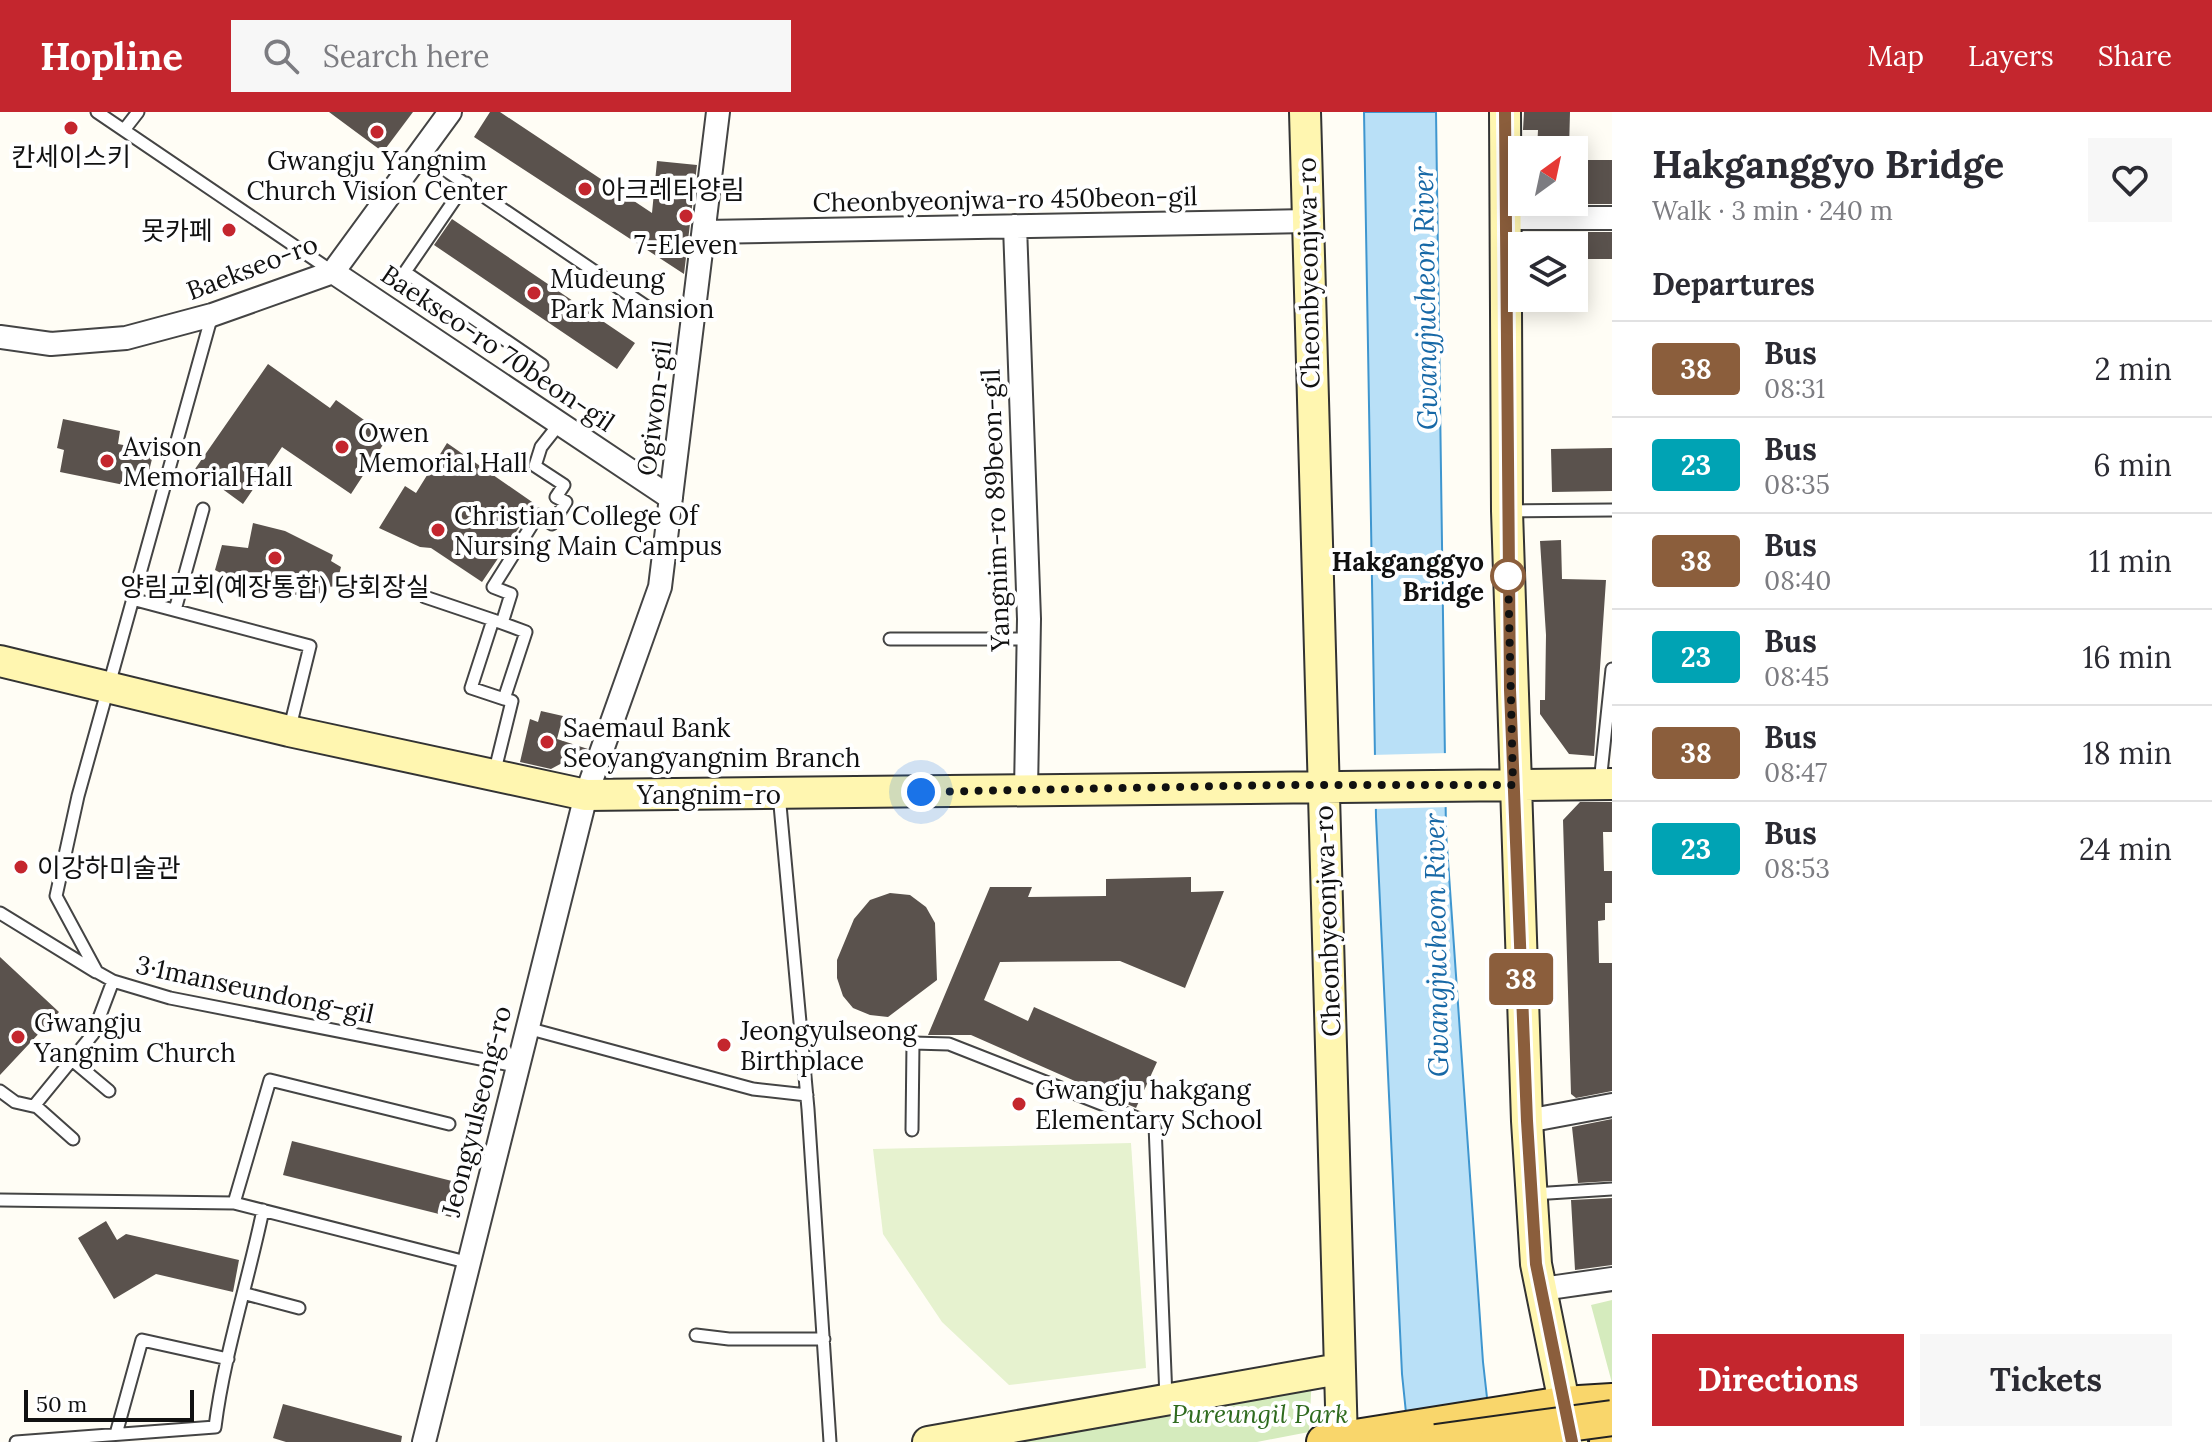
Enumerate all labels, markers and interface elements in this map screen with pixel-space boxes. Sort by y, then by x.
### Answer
search box [231,20,791,92]
text: Hopline [40,32,183,80]
icon: search [259,34,303,78]
text: Search here [323,37,489,75]
text: Map [1867,38,1924,74]
text: Layers [1968,38,2054,74]
text: Share [2098,38,2172,74]
marker: 칸세이스키 [62,119,80,137]
marker: Gwangju Yangnim Church Vision Center [368,123,386,141]
north arrow [1508,136,1588,216]
map controls [1508,136,1588,312]
button: heart [2088,138,2172,222]
place label: 칸세이스키 [11,140,131,173]
text: Hakganggyo Bridge [1652,140,2004,188]
place label: Gwangju Yangnim Church Vision Center [247,144,508,207]
street label: Cheonbyeonjwa-ro [1289,157,1327,389]
water label: Gwangjucheon River [1405,165,1445,430]
place label: 아크레타양림 [601,173,745,206]
street label: Cheonbyeonjwa-ro 450beon-gil [812,179,1198,219]
marker: 아크레타양림 [576,180,594,198]
text: Walk · 3 min · 240 m [1652,194,1893,227]
marker: 7-Eleven [677,207,695,225]
place label: 못카페 [141,214,213,247]
marker: 못카페 [220,221,238,239]
street label: Baekseo-ro [182,227,322,307]
place label: 7-Eleven [634,228,738,261]
button: layers [1508,232,1588,312]
street label: Baekseo-ro 70beon-gil [375,257,621,439]
place label: Mudeung Park Mansion [550,262,714,325]
text: Departures [1652,265,1815,303]
marker: Mudeung Park Mansion [525,284,543,302]
text: Bus [1764,334,1817,372]
street label: Ogiwon-gil [629,338,679,478]
text: 2 min [2095,350,2172,388]
text: 38 [1680,351,1712,387]
street label: Yangnim-ro 89beon-gil [974,368,1016,653]
text: 08:31 [1764,372,1825,405]
place label: Owen Memorial Hall [358,416,528,479]
place label: Avison Memorial Hall [122,430,293,493]
text: Bus [1764,430,1817,468]
marker: Owen Memorial Hall [333,438,351,456]
text: 6 min [2093,446,2172,484]
text: 23 [1681,447,1711,483]
marker: Avison Memorial Hall [98,452,116,470]
text: 08:35 [1764,468,1830,501]
place label: Christian College Of Nursing Main Campus [454,499,722,562]
marker: Christian College Of Nursing Main Campus [429,521,447,539]
text: Bus [1764,526,1817,564]
text: 11 min [2089,542,2172,580]
text: 38 [1680,543,1712,579]
place label: Hakganggyo Bridge [1332,545,1484,608]
marker: 양림교회(예장통합) 당회장실 [266,549,284,567]
marker: Hakganggyo Bridge [1491,559,1525,593]
text: 08:40 [1764,564,1832,597]
place label: 양림교회(예장통합) 당회장실 [120,570,430,604]
text: Bus [1764,622,1817,660]
text: 16 min [2082,638,2172,676]
text: 23 [1681,639,1711,675]
text: 08:45 [1764,660,1830,693]
place label: Saemaul Bank Seoyangyangnim Branch [563,711,861,774]
text: Bus [1764,718,1817,756]
marker: Saemaul Bank Seoyangyangnim Branch [538,733,556,751]
text: 18 min [2083,734,2172,772]
text: 38 [1680,735,1712,771]
text: 08:47 [1764,756,1827,789]
your location [901,772,941,812]
street label: Yangnim-ro [636,778,781,811]
street label: Cheonbyeonjwa-ro [1306,805,1348,1037]
water label: Gwangjucheon River [1416,812,1456,1077]
text: Bus [1764,814,1817,852]
text: 24 min [2079,830,2172,868]
text: 23 [1681,831,1711,867]
place label: 이강하미술관 [37,851,181,884]
text: 08:53 [1764,852,1830,885]
marker: 이강하미술관 [12,858,30,876]
street label: 3·1manseundong-gil [133,948,377,1030]
line badge: 38 [1485,953,1557,1005]
text: 38 [1505,961,1537,997]
street label: Jeongyulseong-ro [434,1002,518,1221]
place label: Gwangju Yangnim Church [33,1006,236,1069]
place label: Jeongyulseong Birthplace [739,1014,917,1077]
marker: Gwangju Yangnim Church [9,1028,27,1046]
marker: Jeongyulseong Birthplace [715,1036,733,1054]
place label: Gwangju hakgang Elementary School [1035,1073,1263,1136]
marker: Gwangju hakgang Elementary School [1010,1095,1028,1113]
button: Directions [1652,1334,1904,1426]
button: Tickets [1920,1334,2172,1426]
scale bar [24,1386,194,1422]
text: 50 m [36,1390,87,1418]
park label: Pureungil Park [1172,1397,1348,1430]

